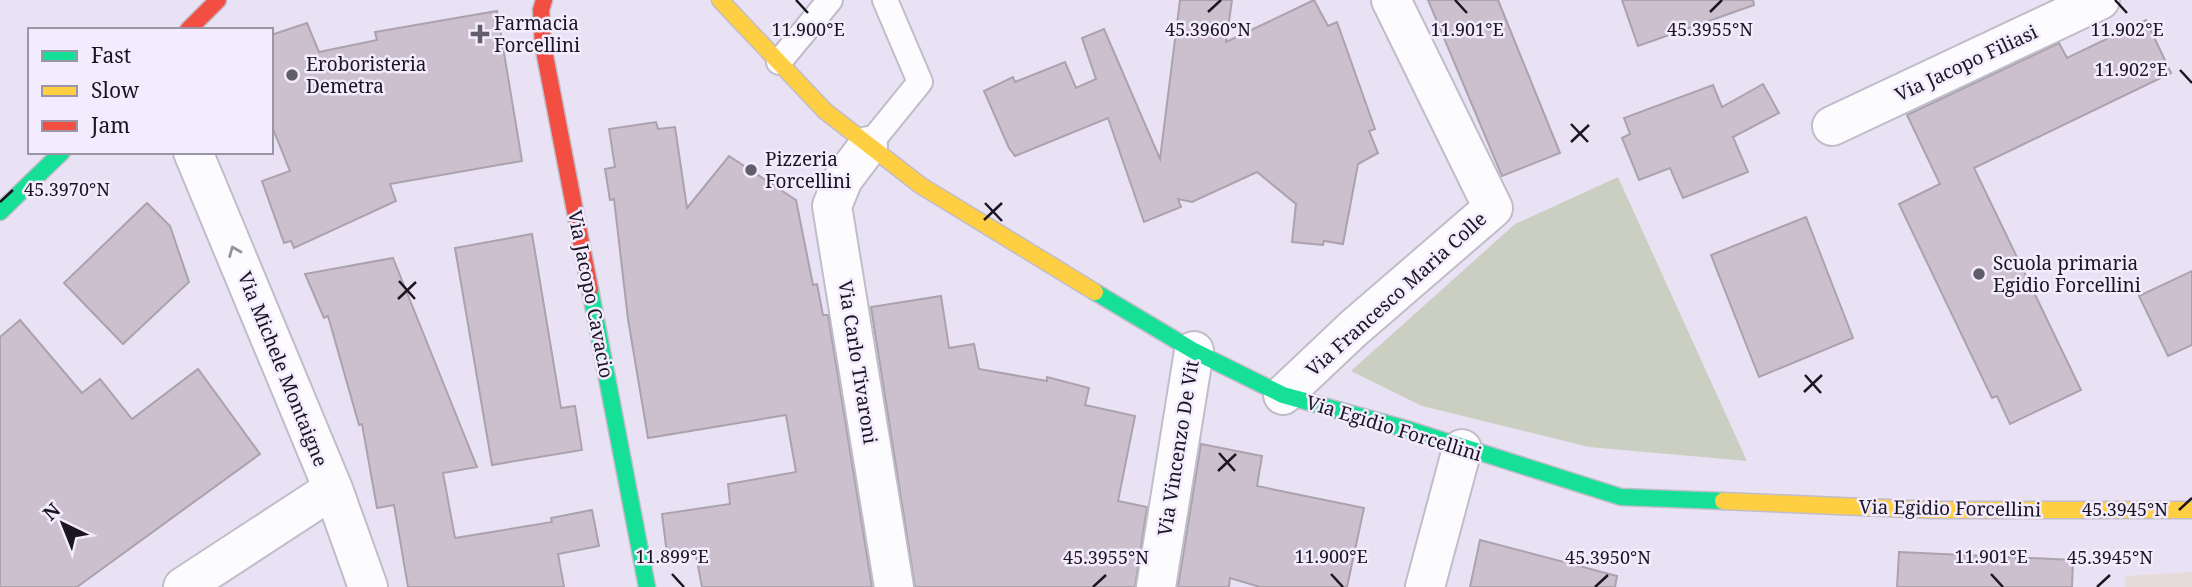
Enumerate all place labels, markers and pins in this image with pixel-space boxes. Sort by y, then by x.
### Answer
place label: Farmacia Forcellini [494,10,580,58]
marker: Farmacia Forcellini [472,26,488,42]
place label: Eroboristeria Demetra [306,51,427,99]
marker: Eroboristeria Demetra [284,67,300,83]
place label: Pizzeria Forcellini [765,146,851,194]
marker: Pizzeria Forcellini [743,162,759,178]
place label: Scuola primaria Egidio Forcellini [1993,250,2141,298]
marker: Scuola primaria Egidio Forcellini [1971,266,1987,282]

